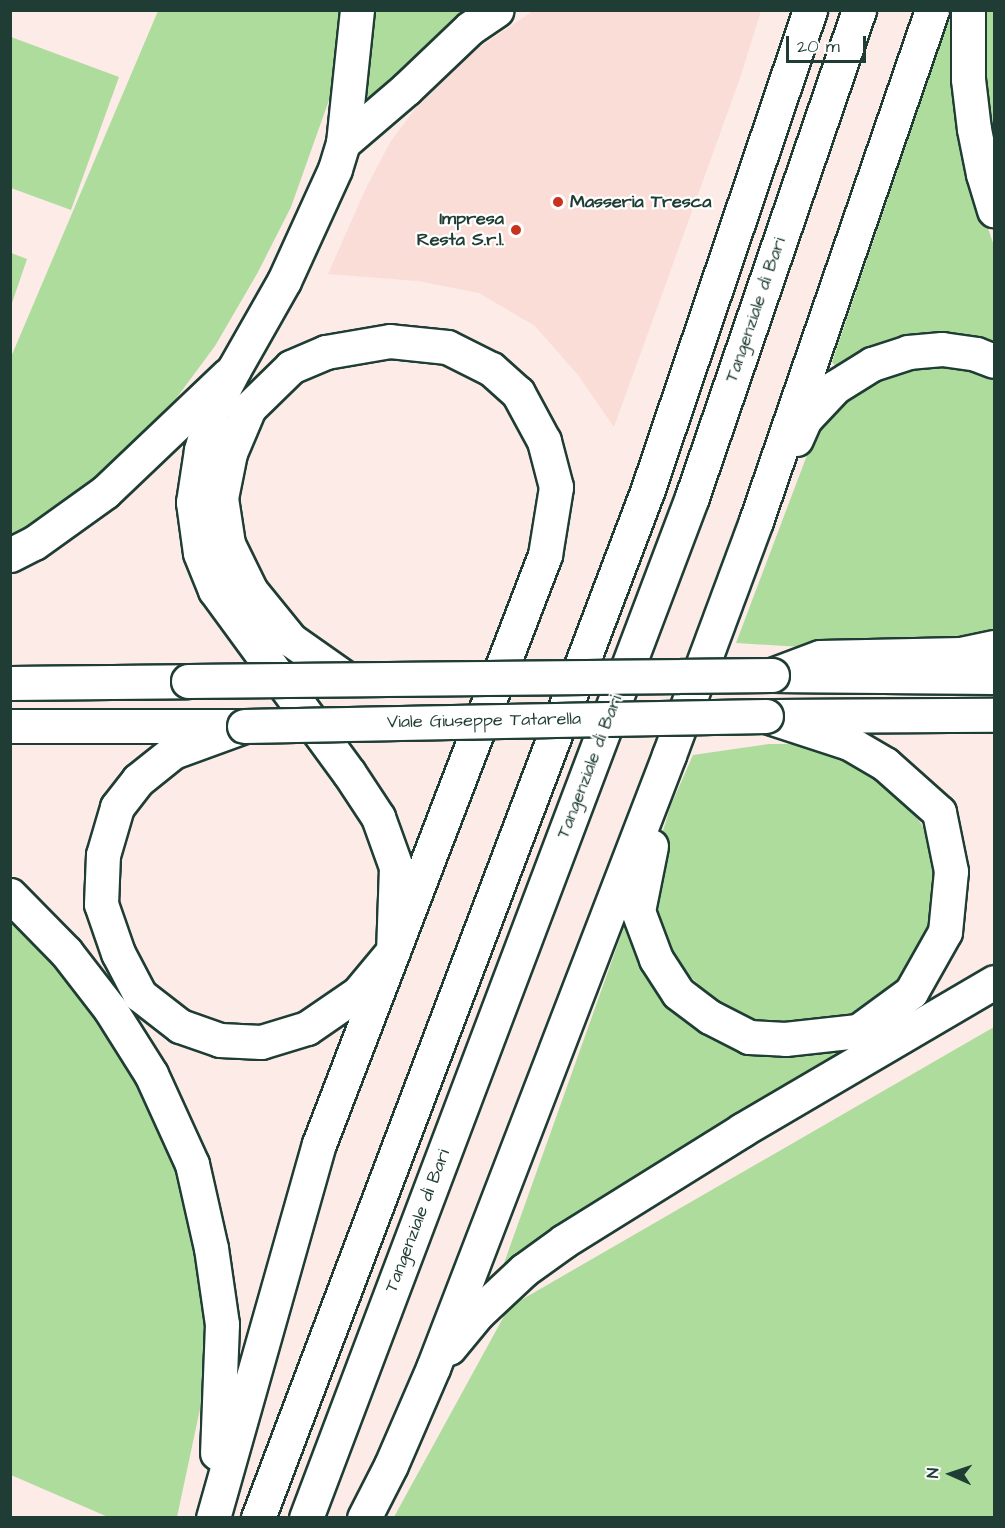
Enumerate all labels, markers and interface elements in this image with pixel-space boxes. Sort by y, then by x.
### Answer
scale bar [789,24,868,62]
text: 20 m [797,34,840,59]
place label: Masseria Tresca [570,191,711,213]
marker: Masseria Tresca [551,195,565,209]
place label: Impresa Resta S.r.l. [417,209,504,252]
marker: Impresa Resta S.r.l. [509,223,523,237]
street label: Tangenziale di Bari [721,235,791,385]
street label: Tangenziale di Bari [553,692,627,842]
street label: Viale Giuseppe Tatarella [387,709,581,733]
street label: Tangenziale di Bari [381,1146,455,1296]
north arrow [921,1444,981,1504]
text: N [922,1467,944,1479]

